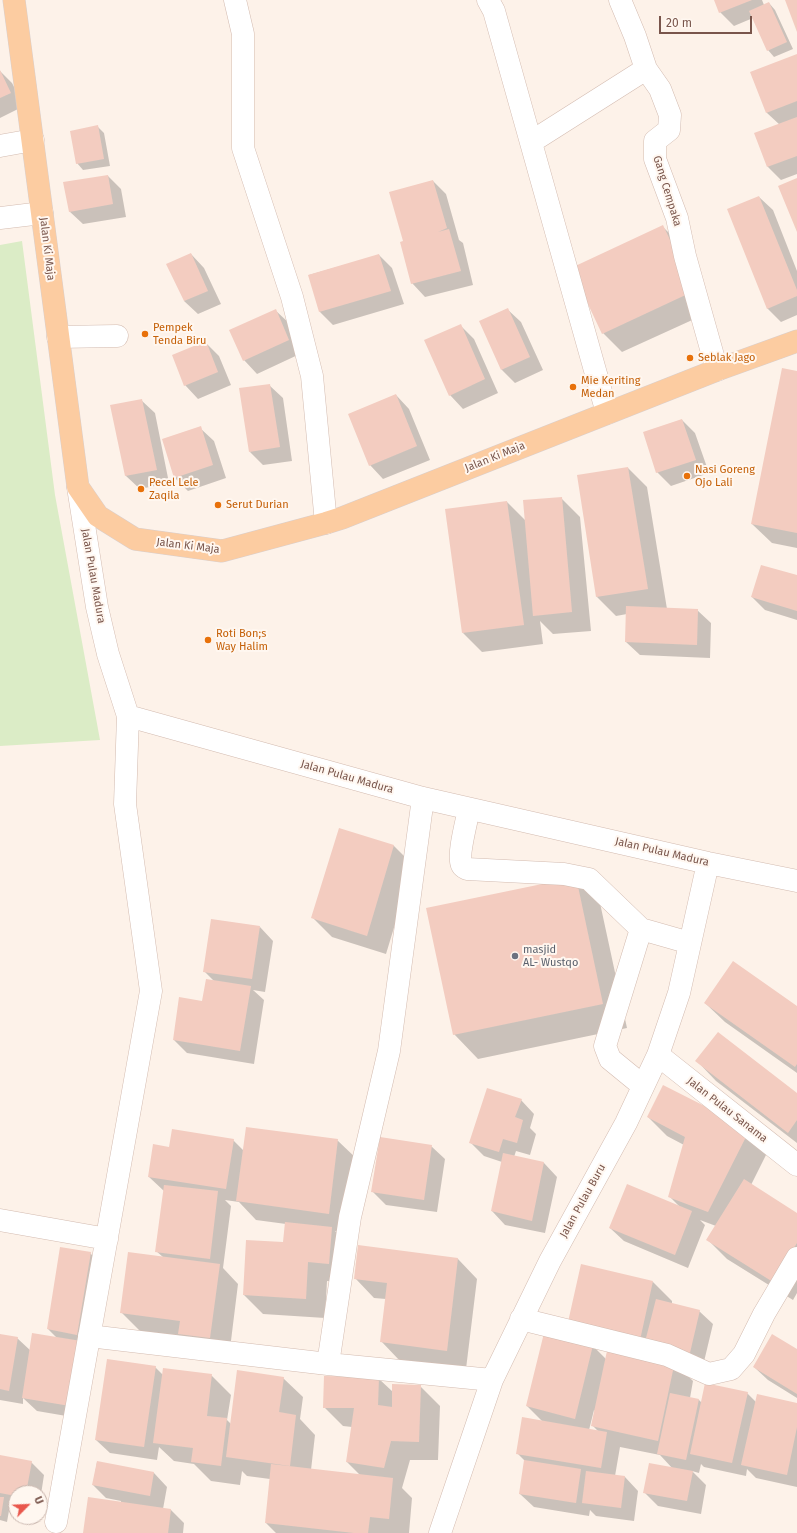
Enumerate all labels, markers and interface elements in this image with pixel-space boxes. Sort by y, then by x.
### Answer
scale bar [661,8,754,34]
text: 20 m [666,16,692,30]
street label: Gang Cempaka [650,154,684,228]
street label: Jalan Ki Maja [37,217,57,281]
place label: Pempek Tenda Biru [153,321,206,347]
marker: Pempek Tenda Biru [140,329,150,339]
place label: Seblak Jago [698,351,755,365]
marker: Seblak Jago [685,353,695,363]
place label: Mie Keriting Medan [581,374,640,400]
marker: Mie Keriting Medan [568,382,578,392]
street label: Jalan Ki Maja [463,439,527,475]
place label: Nasi Goreng Ojo Lali [695,463,755,489]
marker: Nasi Goreng Ojo Lali [682,471,692,481]
place label: Pecel Lele Zaqila [149,476,199,502]
marker: Pecel Lele Zaqila [136,484,146,494]
place label: Serut Durian [226,498,289,512]
marker: Serut Durian [213,500,223,510]
street label: Jalan Pulau Madura [78,528,108,624]
street label: Jalan Ki Maja [156,536,220,556]
place label: Roti Bon;s Way Halim [216,627,268,653]
marker: Roti Bon;s Way Halim [203,635,213,645]
street label: Jalan Pulau Madura [299,757,395,797]
street label: Jalan Pulau Madura [614,835,710,869]
place label: masjid AL- Wustqo [523,943,578,969]
marker: masjid AL- Wustqo [510,951,520,961]
street label: Jalan Pulau Sanama [684,1074,770,1146]
street label: Jalan Pulau Buru [557,1162,609,1240]
north arrow [8,1485,48,1525]
text: U [31,1494,46,1506]

